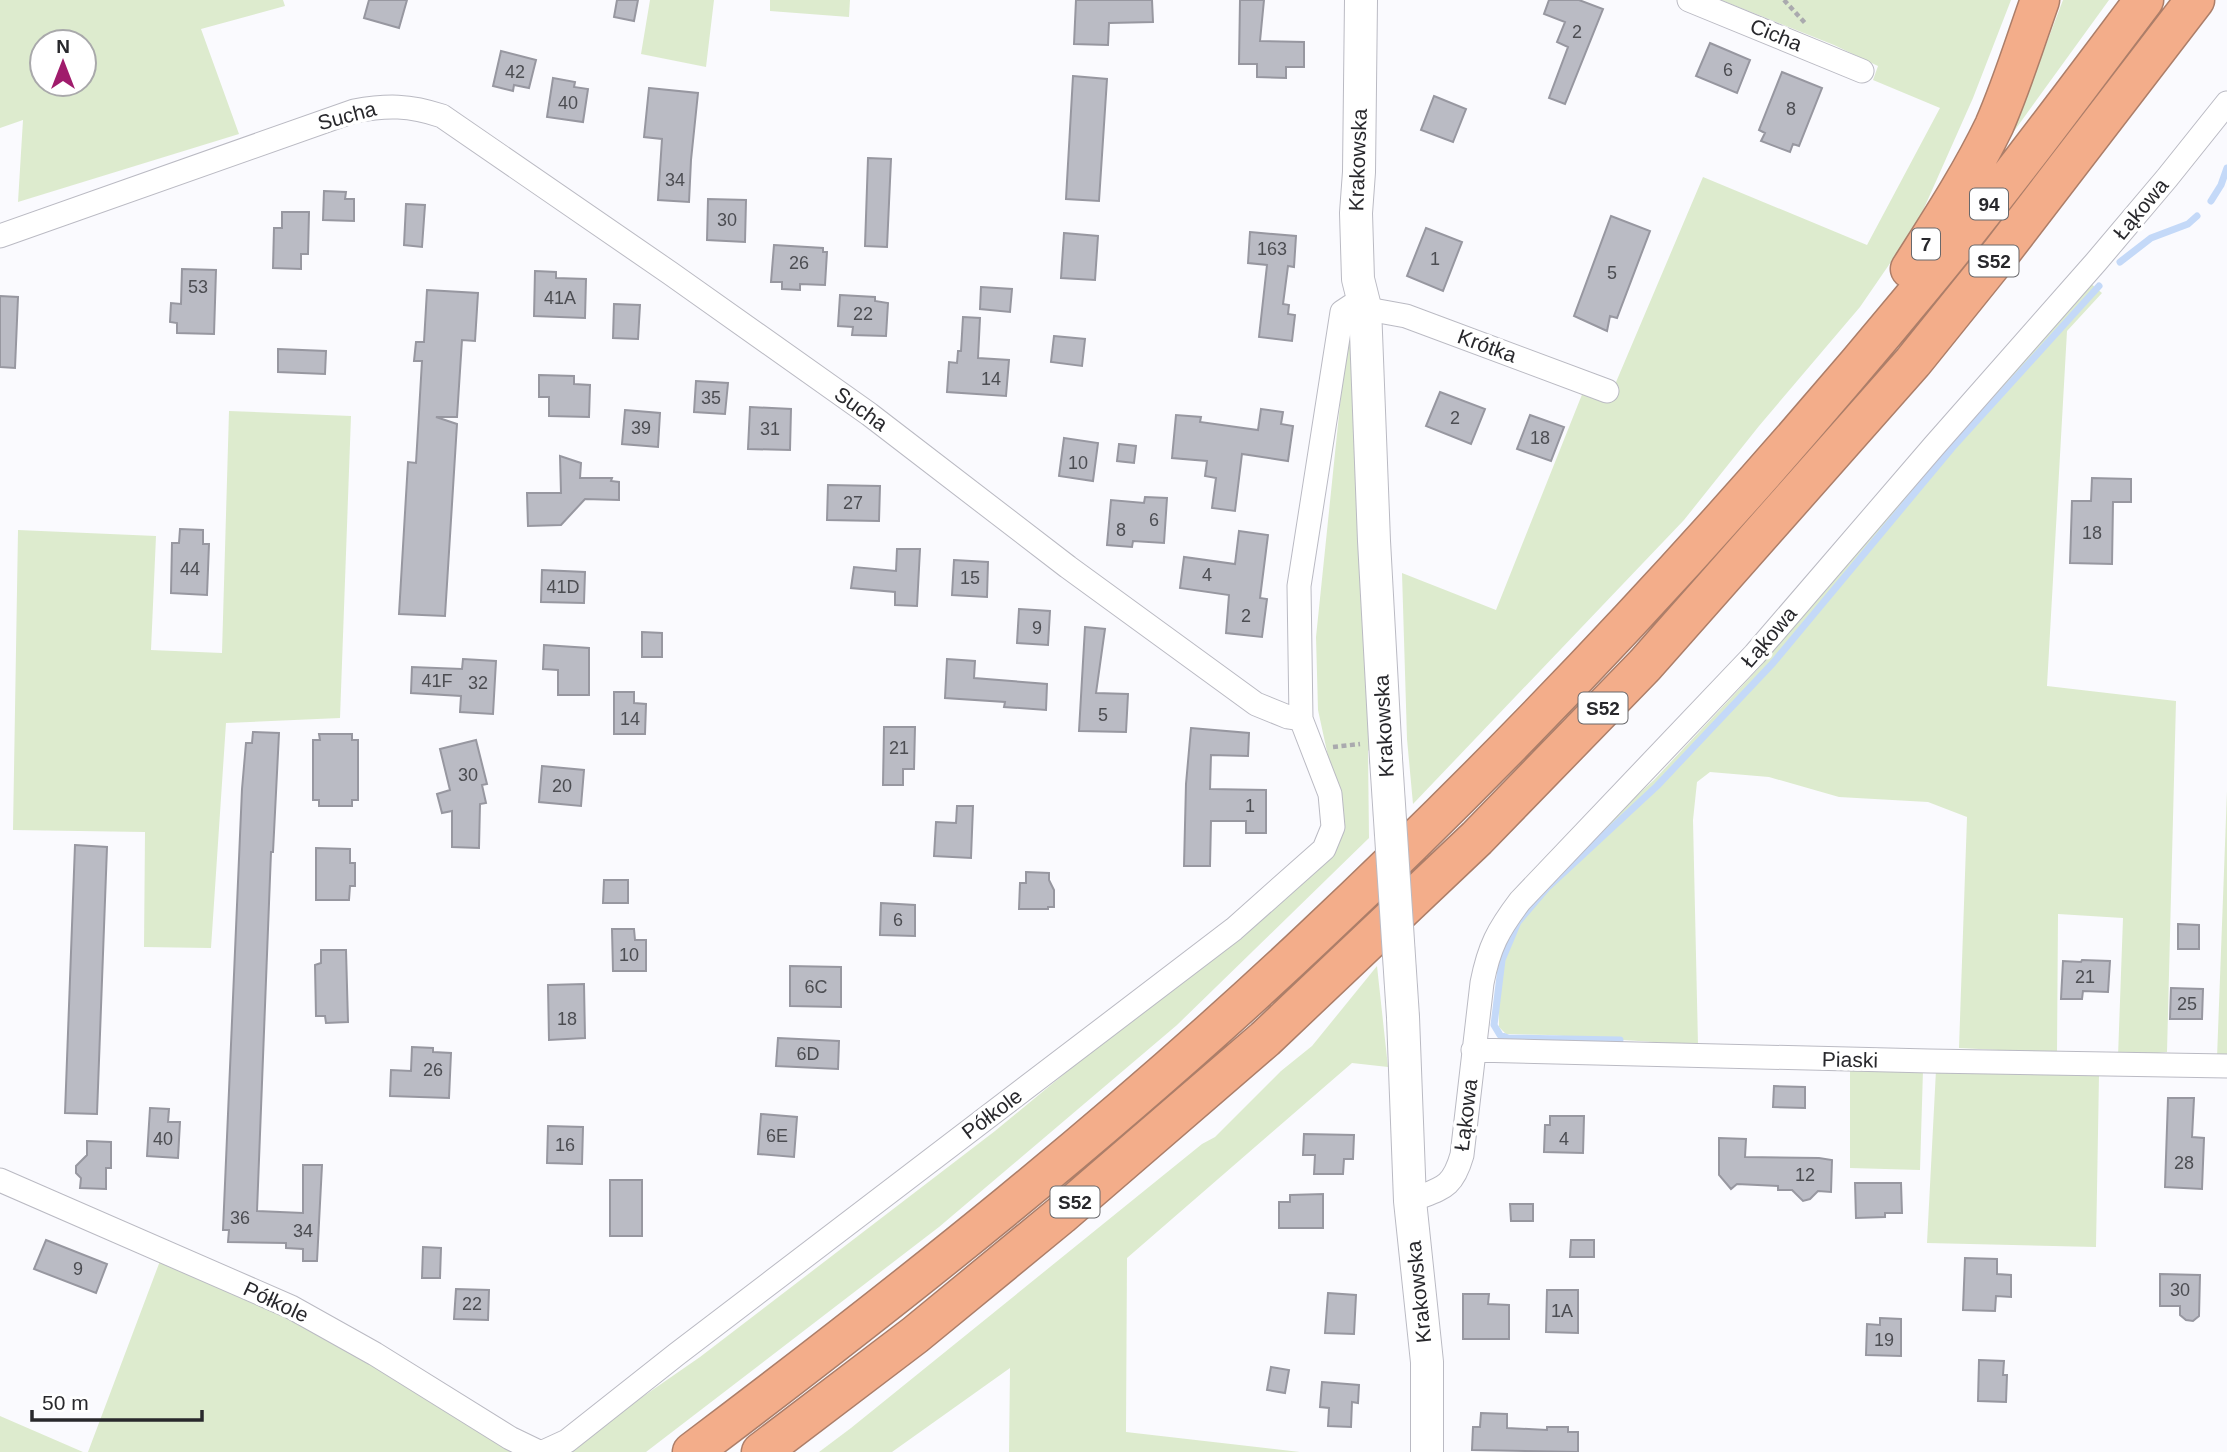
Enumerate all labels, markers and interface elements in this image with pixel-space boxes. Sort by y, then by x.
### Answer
street label: Cicha [1747,14,1806,55]
house number: 2 [1572,22,1582,42]
north arrow [28,28,98,98]
text: N [56,36,70,57]
house number: 6 [1723,60,1733,80]
house number: 42 [505,62,525,82]
house number: 40 [558,93,578,113]
street label: Sucha [315,97,379,134]
house number: 8 [1786,99,1796,119]
street label: Krakowska [1344,108,1371,212]
house number: 34 [665,170,685,190]
street label: Łąkowa [2109,173,2173,244]
road number: 94 [1970,188,2008,220]
house number: 30 [717,210,737,230]
road number: 7 [1912,228,1940,260]
house number: 163 [1257,239,1287,259]
road number: S52 [1969,246,2018,276]
house number: 1 [1430,249,1440,269]
house number: 26 [789,253,809,273]
house number: 5 [1607,263,1617,283]
house number: 53 [188,277,208,297]
house number: 41A [544,288,576,308]
house number: 22 [853,304,873,324]
street label: Krótka [1455,324,1520,367]
house number: 14 [981,369,1001,389]
street label: Sucha [830,382,892,436]
house number: 35 [701,388,721,408]
house number: 2 [1450,408,1460,428]
house number: 39 [631,418,651,438]
house number: 31 [760,419,780,439]
house number: 18 [1530,428,1550,448]
house number: 10 [1068,453,1088,473]
house number: 27 [843,493,863,513]
house number: 6 [1149,510,1159,530]
house number: 8 [1116,520,1126,540]
house number: 18 [2082,523,2102,543]
house number: 44 [180,559,200,579]
house number: 4 [1202,565,1212,585]
house number: 15 [960,568,980,588]
house number: 41D [546,577,580,597]
street label: Łąkowa [1736,602,1801,672]
house number: 2 [1241,606,1251,626]
house number: 9 [1032,618,1042,638]
house number: 41F [421,671,453,691]
house number: 32 [468,673,488,693]
street label: Krakowska [1369,674,1398,778]
road number: S52 [1578,692,1628,723]
house number: 5 [1098,705,1108,725]
house number: 14 [620,709,640,729]
house number: 21 [889,738,909,758]
house number: 30 [458,765,478,785]
house number: 20 [552,776,572,796]
house number: 1 [1245,796,1255,816]
house number: 6 [893,910,903,930]
house number: 10 [619,945,639,965]
house number: 21 [2075,967,2095,987]
house number: 6C [804,977,828,997]
house number: 25 [2177,994,2197,1014]
house number: 18 [557,1009,577,1029]
house number: 6D [796,1044,820,1064]
street label: Piaski [1822,1048,1878,1071]
house number: 26 [423,1060,443,1080]
street label: Łąkowa [1450,1077,1481,1152]
street label: Półkole [957,1084,1026,1144]
house number: 6E [766,1126,788,1146]
house number: 40 [153,1129,173,1149]
house number: 4 [1559,1129,1569,1149]
house number: 16 [555,1135,575,1155]
house number: 28 [2174,1153,2194,1173]
house number: 12 [1795,1165,1815,1185]
road number: S52 [1050,1186,1100,1218]
house number: 36 [230,1208,250,1228]
house number: 34 [293,1221,313,1241]
street label: Krakowska [1402,1239,1435,1344]
house number: 9 [73,1259,83,1279]
street label: Półkole [240,1277,312,1327]
house number: 30 [2170,1280,2190,1300]
house number: 22 [462,1294,482,1314]
house number: 1A [1551,1301,1573,1321]
house number: 19 [1874,1330,1894,1350]
scale bar [32,1378,201,1422]
text: 50 m [42,1391,89,1414]

